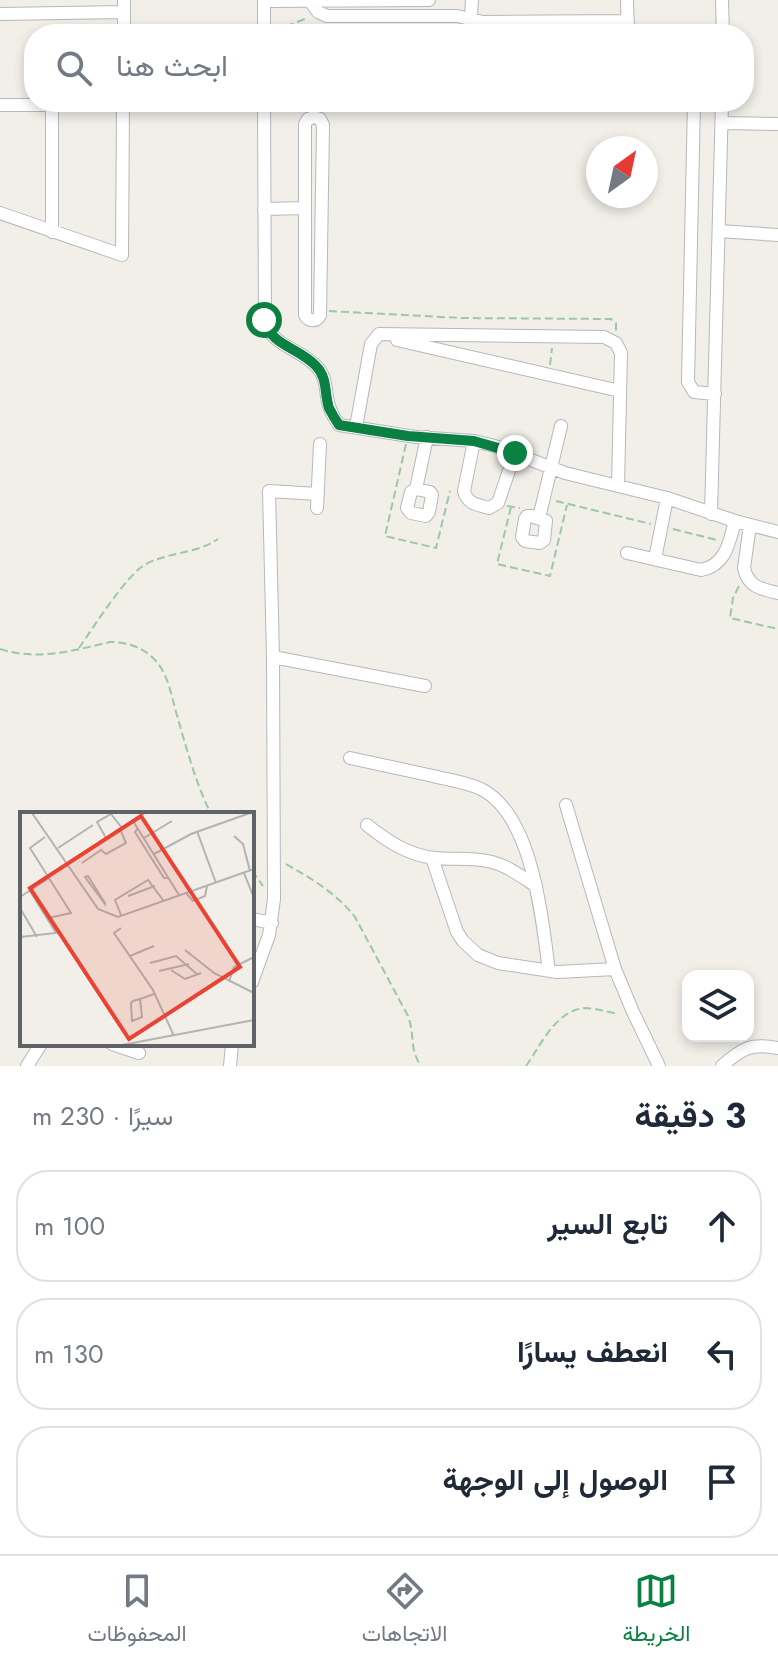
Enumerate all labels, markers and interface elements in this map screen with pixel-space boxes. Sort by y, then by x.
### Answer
search box [24,24,754,112]
text: ابحث هنا [116,44,228,87]
icon: search [52,46,96,90]
north arrow [586,136,658,208]
route start [246,302,282,338]
route end [497,435,533,471]
inset map [20,812,254,1046]
map controls [682,970,754,1042]
button: layers [682,970,754,1042]
text: 3 دقيقة [635,1091,746,1140]
text: سيرًا · 230 m [32,1097,173,1135]
text: تابع السير [547,1202,668,1245]
icon: ahead [700,1204,744,1248]
text: 100 m [34,1207,105,1245]
text: انعطف يسارًا [517,1330,668,1373]
icon: left [700,1332,744,1376]
text: 130 m [34,1335,104,1373]
text: الوصول إلى الوجهة [443,1458,668,1501]
icon: arrive [700,1460,744,1504]
tab: المحفوظات [88,1569,187,1653]
tab: الاتجاهات [362,1569,447,1653]
tab: الخريطة [622,1569,690,1653]

